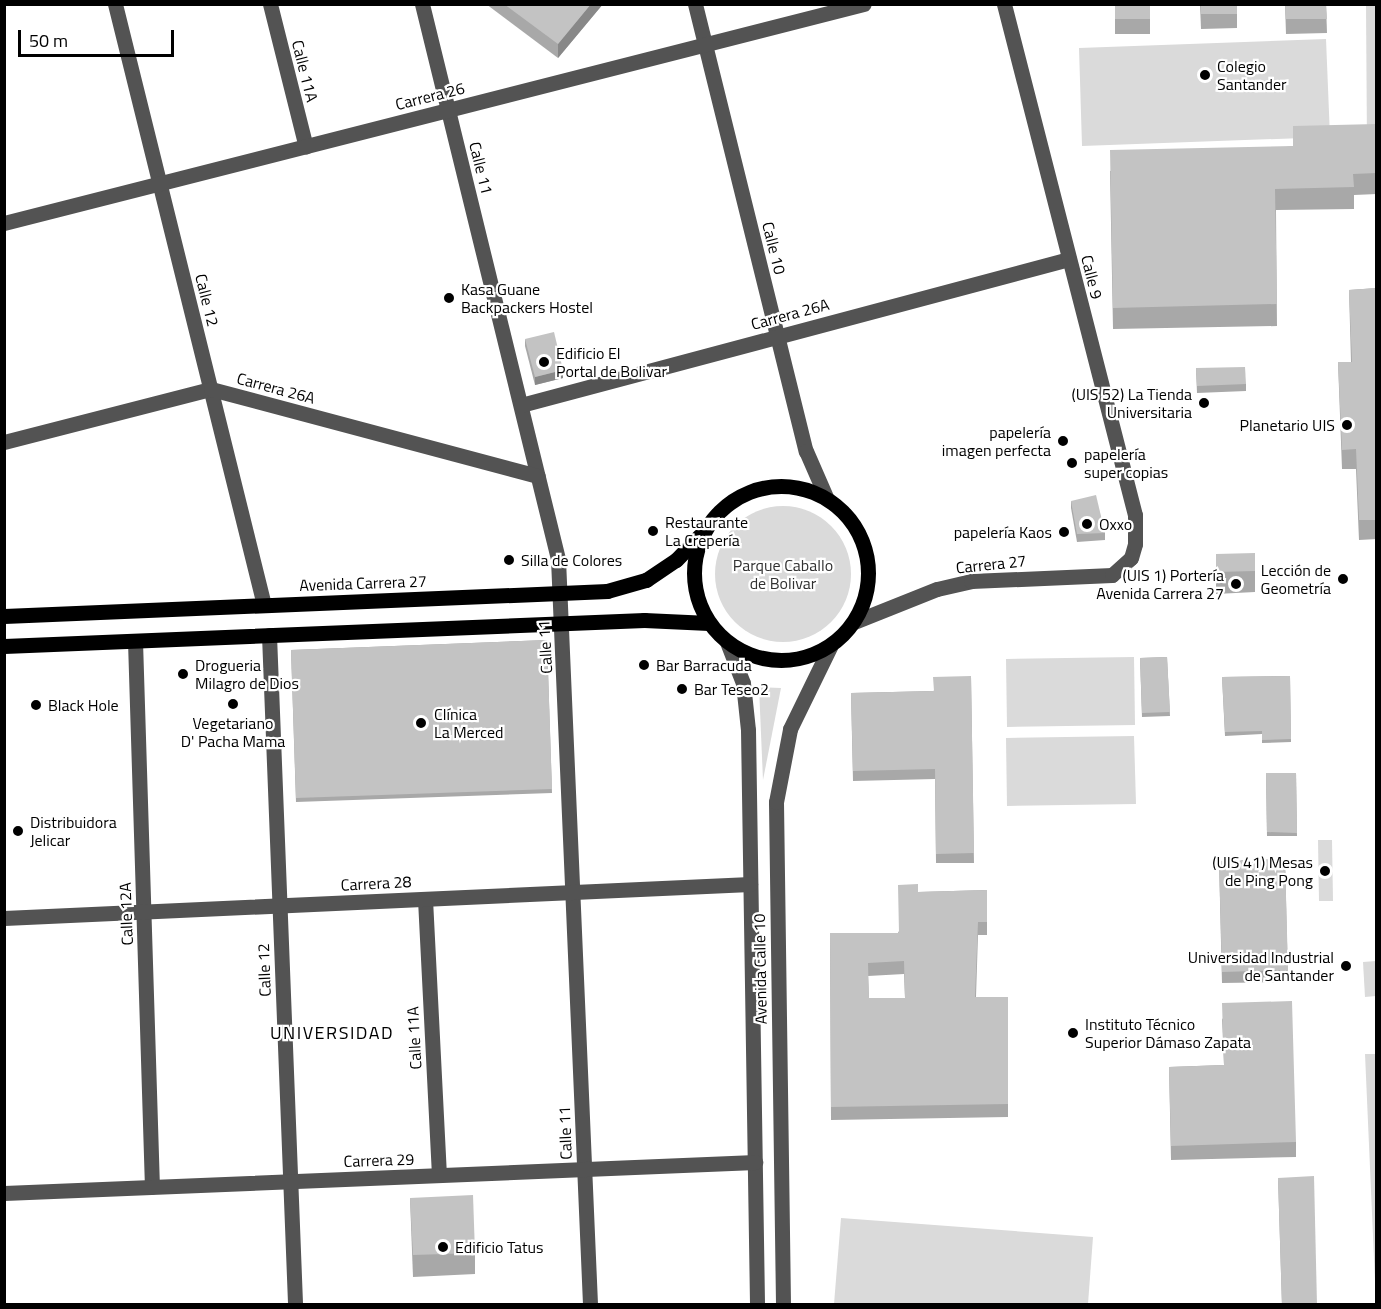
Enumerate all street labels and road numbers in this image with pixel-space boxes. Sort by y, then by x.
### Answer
street label: Calle 11A [288,38,322,104]
street label: Carrera 26 [393,78,467,114]
street label: Calle 11 [465,140,497,196]
street label: Calle 10 [758,220,790,276]
street label: Calle 9 [1077,253,1107,301]
street label: Calle 12 [191,272,223,328]
street label: Carrera 26A [749,294,831,334]
street label: Carrera 26A [235,368,317,408]
street label: Carrera 27 [955,551,1027,577]
street label: Avenida Carrera 27 [299,571,427,595]
street label: Calle 11 [534,620,556,674]
street label: Carrera 28 [340,872,412,894]
street label: Calle 12A [115,882,137,946]
street label: Avenida Calle 10 [749,914,771,1024]
street label: Calle 12 [253,943,275,997]
street label: Calle 11A [403,1006,425,1070]
street label: Calle 11 [554,1106,576,1160]
street label: Carrera 29 [343,1149,415,1171]

